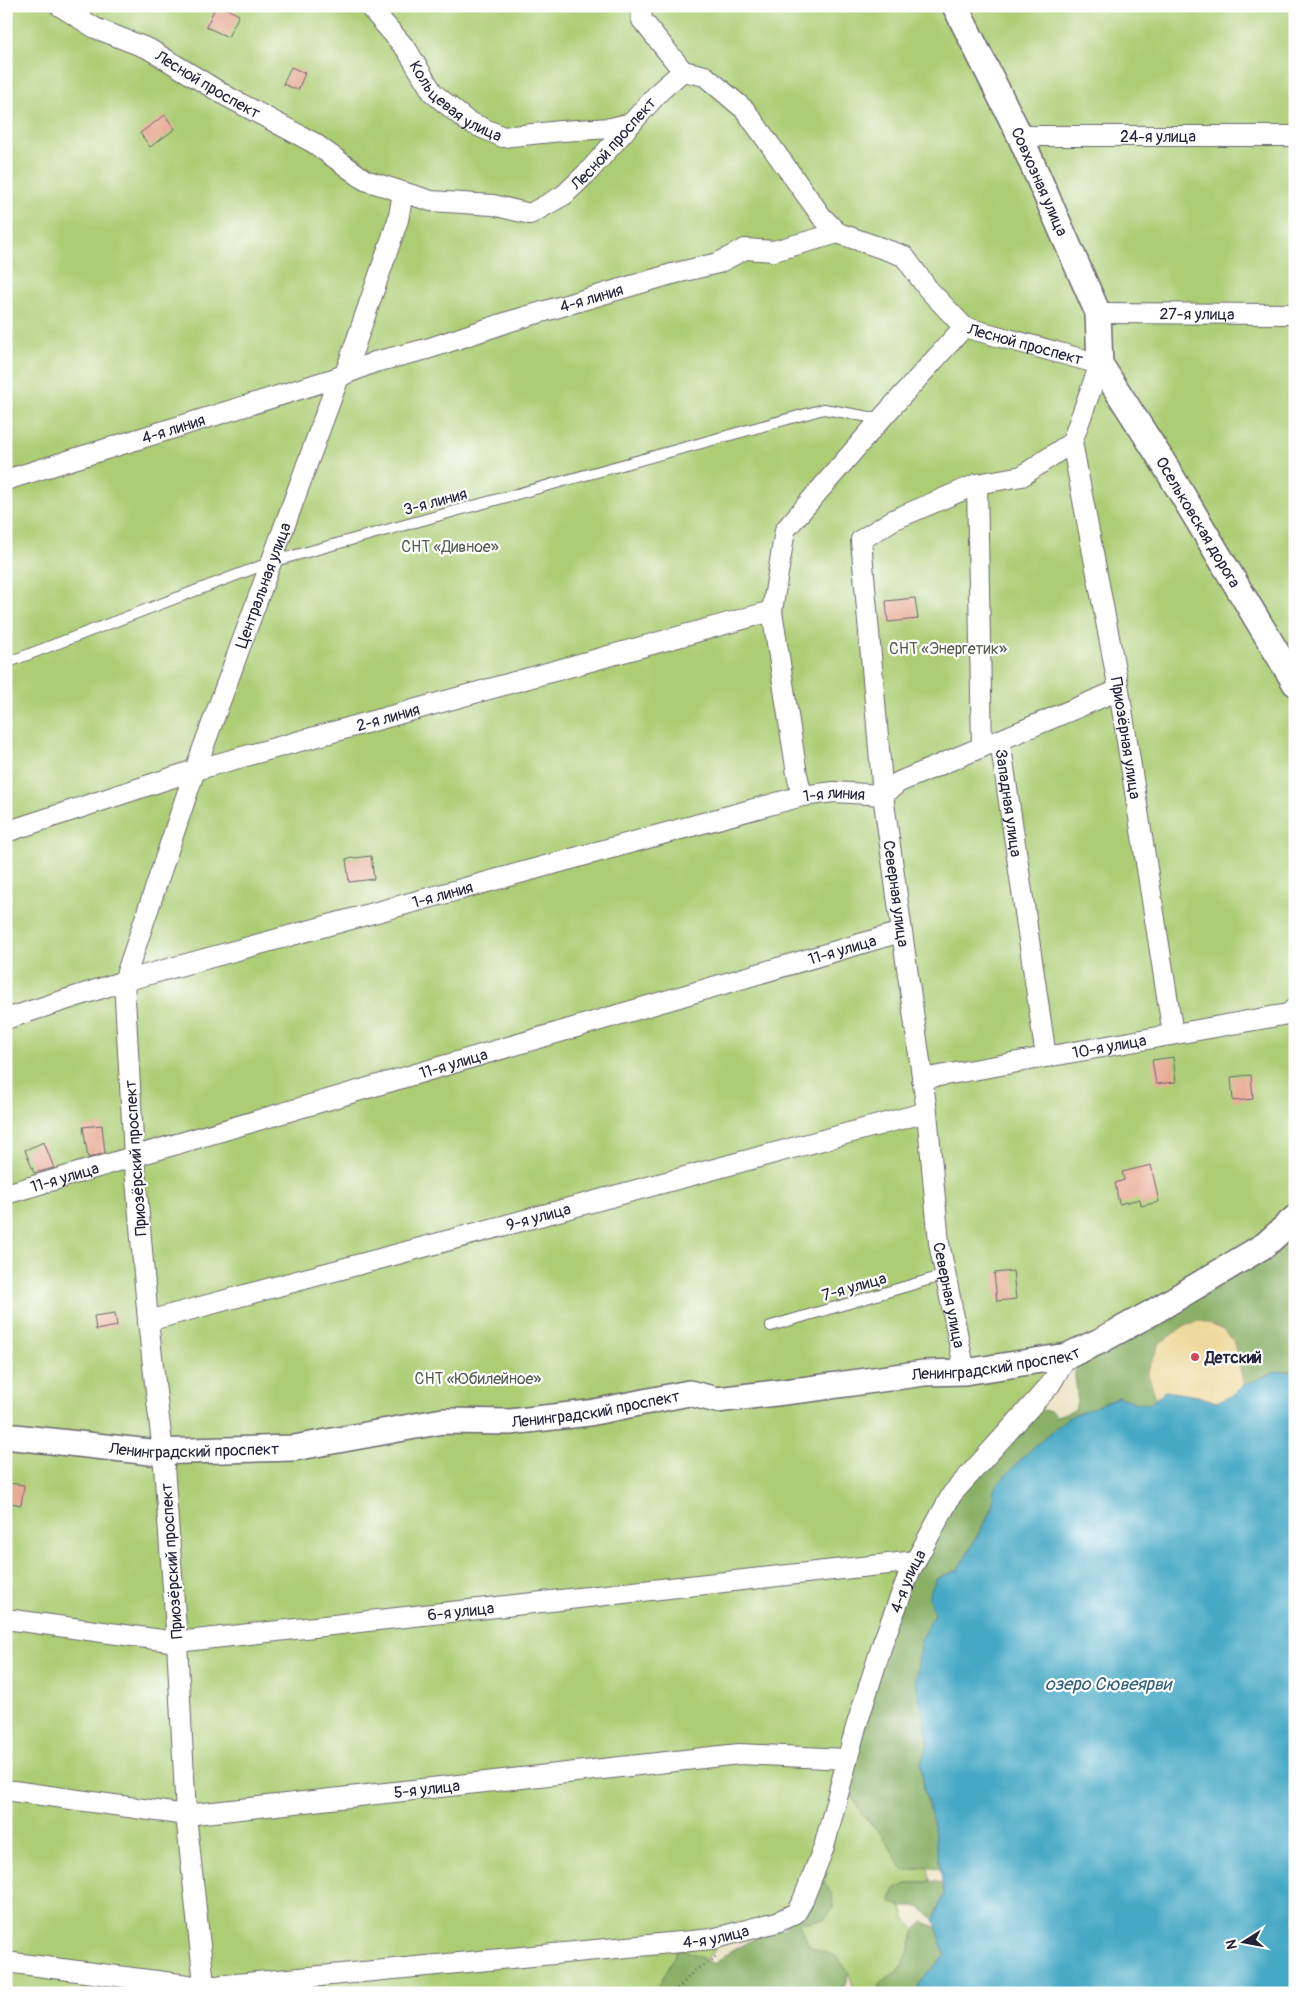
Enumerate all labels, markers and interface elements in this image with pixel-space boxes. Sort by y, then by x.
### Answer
street label: Лесной проспект [151,46,263,123]
street label: Кольцевая улица [405,57,505,146]
street label: Лесной проспект [566,93,661,195]
street label: Совхозная улица [1006,124,1072,239]
street label: 24-я улица [1120,127,1196,147]
street label: 4-я линия [557,280,626,317]
street label: 27-я улица [1159,304,1235,325]
street label: Лесной проспект [965,319,1085,370]
street label: 4-я линия [139,410,208,448]
street label: Осельковская дорога [1151,453,1245,591]
street label: 3-я линия [401,484,469,520]
street label: Центральная улица [232,520,296,651]
park label: СНТ «Дивное» [401,537,499,557]
park label: СНТ «Энергетик» [889,639,1007,659]
street label: Приозёрная улица [1106,676,1145,801]
street label: 2-я линия [354,700,422,736]
street label: Западная улица [990,748,1026,858]
street label: 1-я линия [802,783,866,807]
street label: Северная улица [878,839,913,948]
street label: 1-я линия [410,877,475,913]
street label: 11-я улица [806,931,879,970]
street label: 10-я улица [1071,1030,1148,1063]
street label: 11-я улица [417,1045,490,1084]
street label: Приозёрский проспект [121,1079,151,1237]
street label: 11-я улица [28,1158,101,1197]
street label: 9-я улица [504,1199,573,1235]
street label: Северная улица [928,1241,969,1350]
street label: 7-я улица [820,1268,889,1306]
street label: Ленинградский проспект [909,1342,1084,1386]
place label: Детский [1204,1348,1262,1368]
marker: Детский [1189,1351,1201,1363]
park label: СНТ «Юбилейное» [415,1369,541,1389]
street label: Ленинградский проспект [510,1386,682,1433]
street label: Ленинградский проспект [107,1438,279,1463]
street label: Приозёрский проспект [157,1482,187,1640]
street label: 4-я улица [886,1546,931,1616]
street label: 6-я улица [426,1598,495,1625]
water label: озеро Сювеярви [1045,1673,1173,1696]
street label: 5-я улица [393,1776,461,1803]
north arrow [1218,1916,1268,1966]
street label: 4-я улица [682,1921,751,1953]
text: N [1222,1938,1241,1951]

